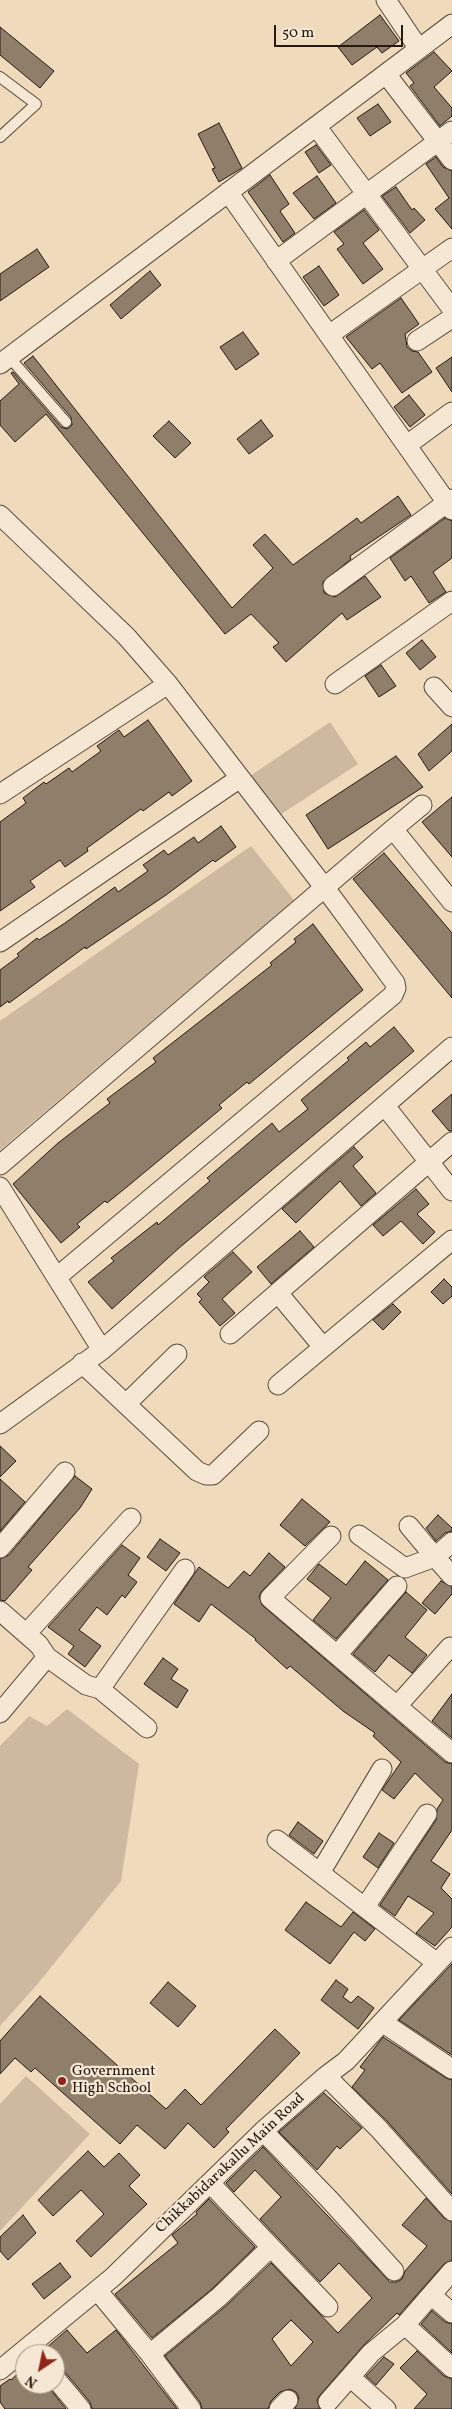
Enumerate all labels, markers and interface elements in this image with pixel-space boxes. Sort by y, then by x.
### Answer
scale bar [277,15,406,47]
text: 50 m [282,23,314,44]
place label: Government High School [72,2063,156,2098]
marker: Government High School [56,2075,68,2087]
street label: Chikkabidarakallu Main Road [153,2090,309,2238]
north arrow [15,2344,65,2394]
text: N [22,2370,41,2392]

